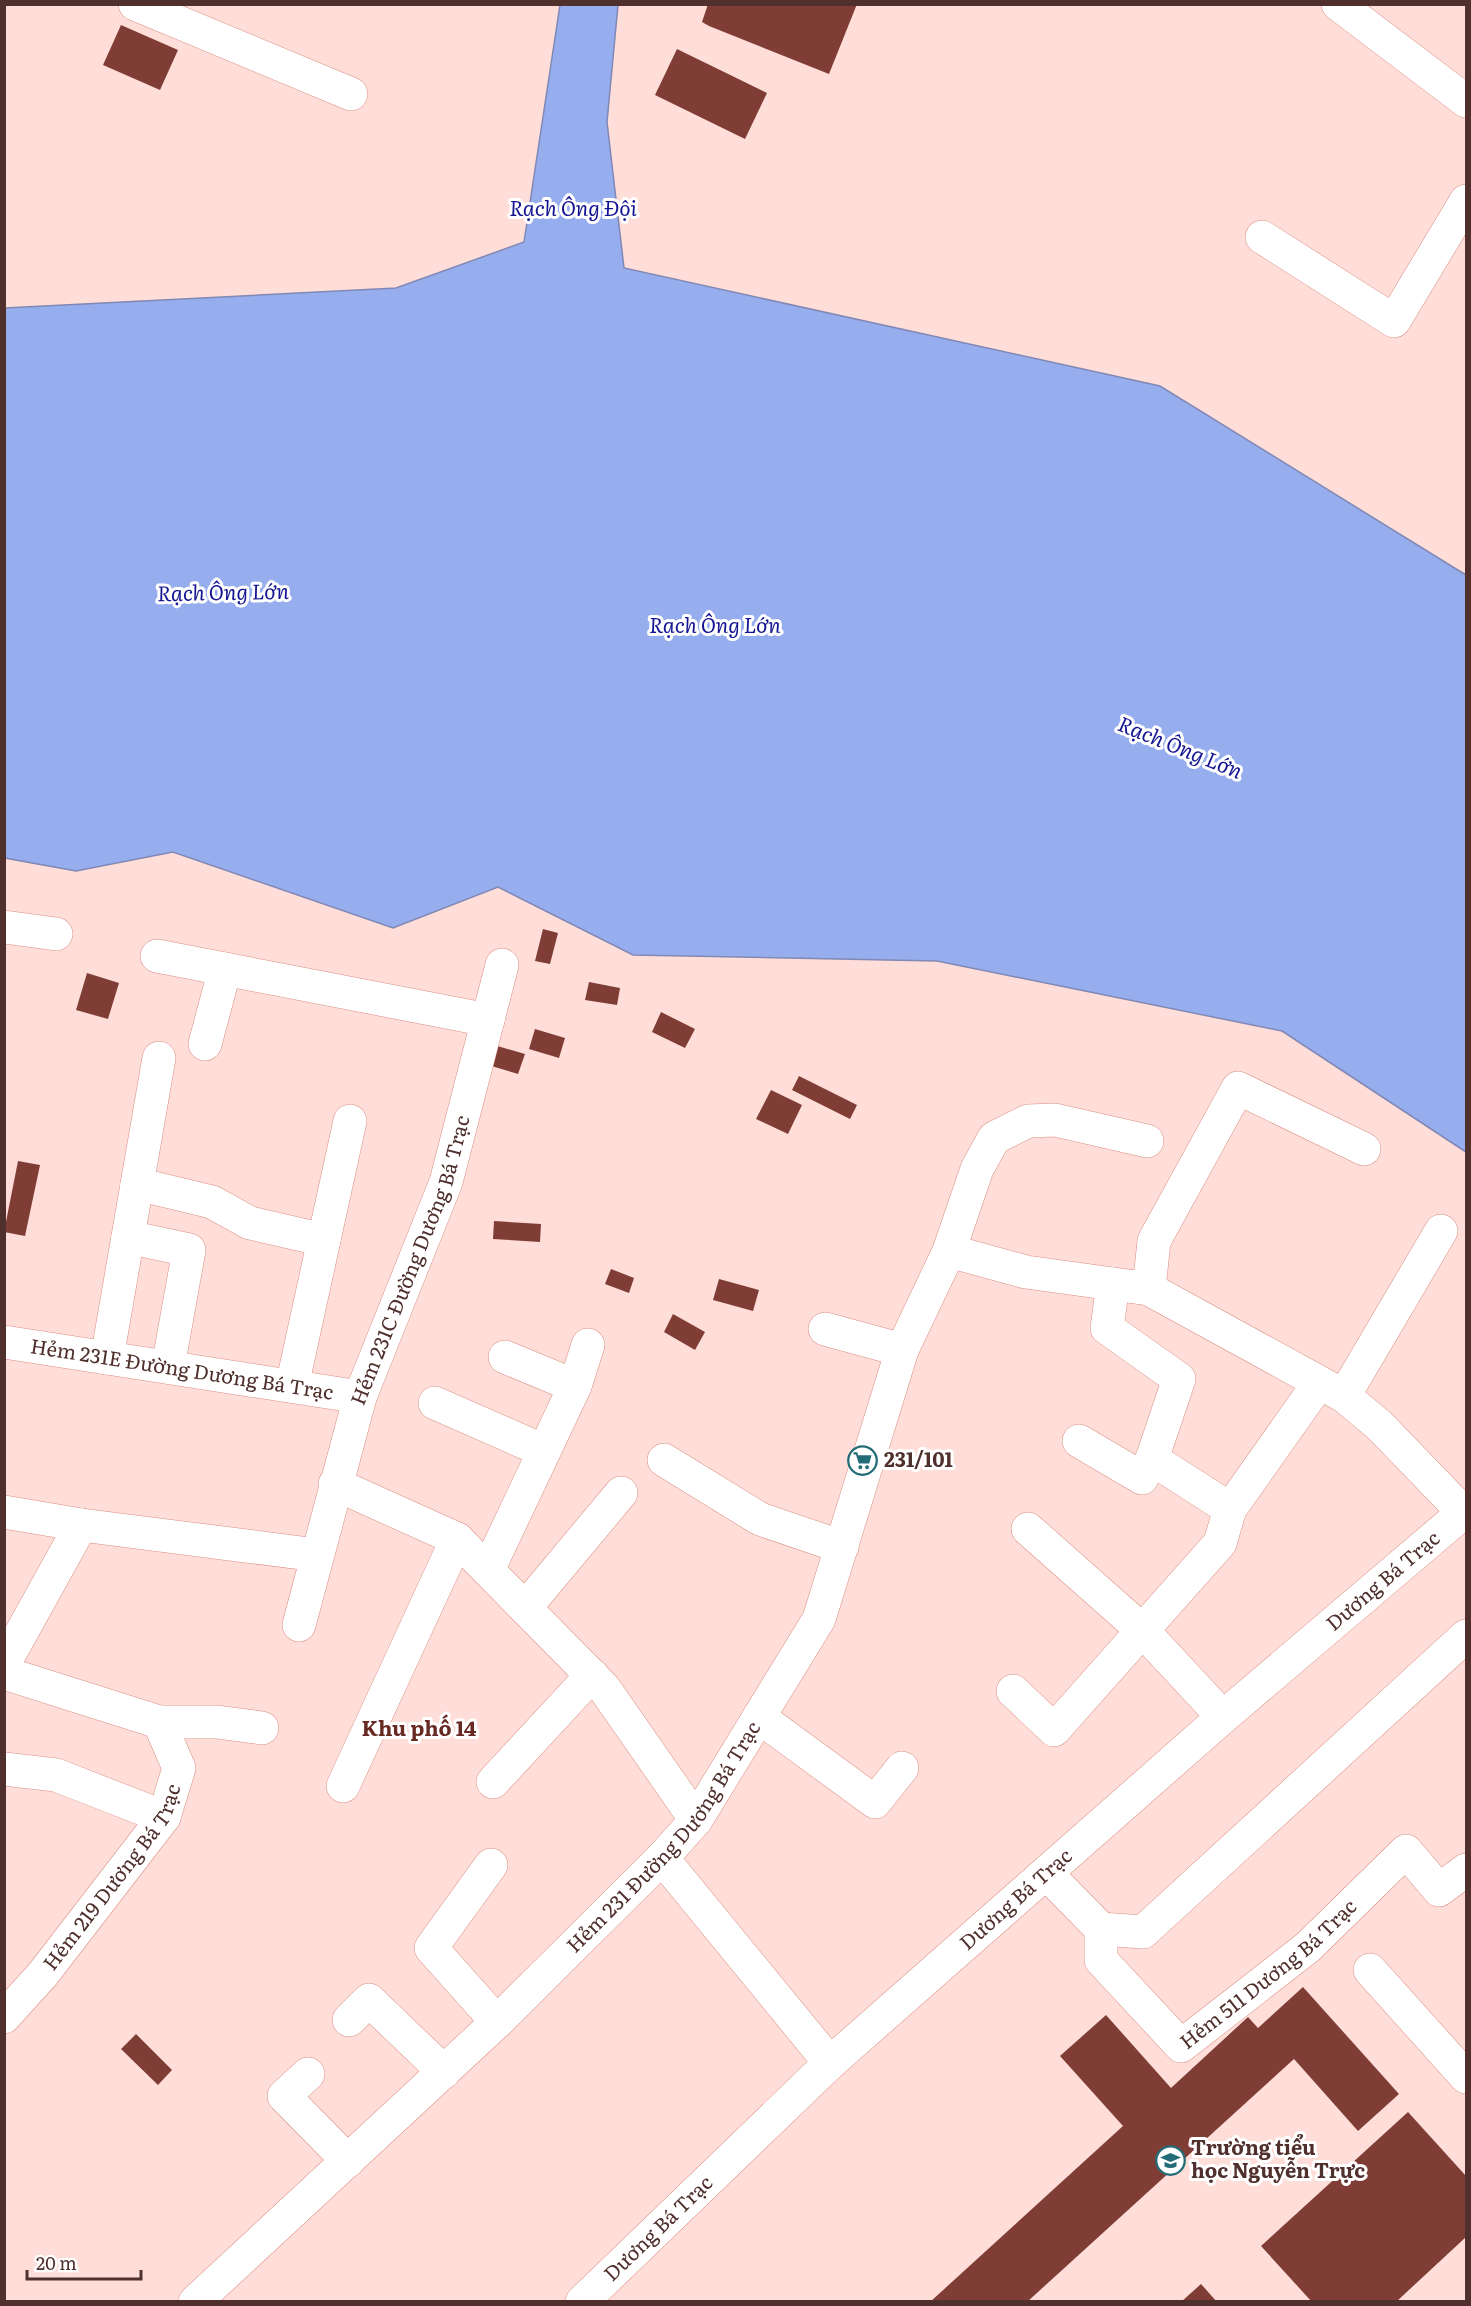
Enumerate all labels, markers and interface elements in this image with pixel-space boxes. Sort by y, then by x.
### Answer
water label: Rạch Ông Đội [509,191,638,222]
water label: Rạch Ông Lớn [157,574,290,607]
water label: Rạch Ông Lớn [649,608,781,639]
water label: Rạch Ông Lớn [1114,707,1248,785]
street label: Hẻm 231C Đường Dương Bá Trạc [341,1112,476,1409]
street label: Hẻm 231E Đường Dương Bá Trạc [29,1329,336,1406]
place label: 231/101 [884,1443,953,1473]
supermarket icon: 231/101 [847,1444,879,1476]
street label: Dương Bá Trạc [1318,1522,1445,1637]
district label: Khu phố 14 [362,1711,477,1742]
street label: Hẻm 231 Đường Dương Bá Trạc [558,1714,766,1958]
street label: Hẻm 219 Dương Bá Trạc [34,1780,186,1976]
street label: Dương Bá Trạc [952,1840,1077,1956]
street label: Hẻm 511 Dương Bá Trạc [1172,1891,1362,2055]
place label: Trường tiểu học Nguyễn Trực [1191,2131,1365,2184]
school or university icon: Trường tiểu học Nguyễn Trực [1154,2144,1186,2176]
street label: Dương Bá Trạc [596,2167,718,2287]
scale bar [27,2243,141,2281]
text: 20 m [36,2249,77,2276]

